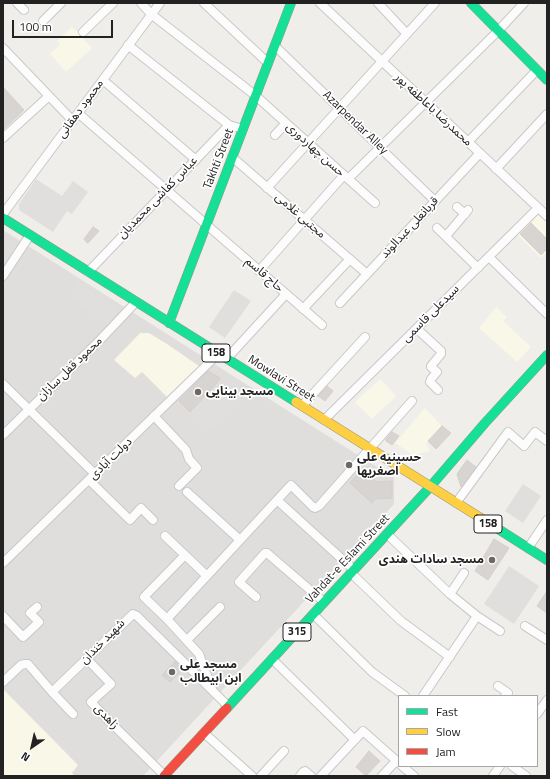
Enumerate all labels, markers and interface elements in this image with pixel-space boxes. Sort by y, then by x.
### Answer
scale bar [14,12,115,38]
text: 100 m [19,17,52,36]
street label: محمدرضا باعاطفه پور [391,70,475,150]
street label: محمود دهقانی [55,77,107,141]
street label: Azarpendar Alley [319,88,391,158]
street label: حسن چهاردوری [283,120,347,180]
street label: Takhti Street [201,127,237,191]
street label: عباس کفاشی محمدیان [115,154,201,242]
street label: مجتبی غلامی [272,190,328,242]
street label: قربانعلی عبدالوند [378,194,442,262]
street label: حاج قاسم [242,255,286,295]
street label: سیدعلی قاسمی [399,282,463,346]
street label: محمود قفل سازان [34,334,106,404]
road number: 158 [202,344,230,362]
street label: Mowlavi Street [245,353,317,405]
place label: مسجد بینایی [206,385,274,399]
marker: مسجد بینایی [193,387,203,397]
street label: دولت آبادی [86,435,136,483]
place label: حسینیه علی اصغریها [357,451,421,479]
marker: حسینیه علی اصغریها [344,460,354,470]
street label: Vahdat-e Eslami Street [303,511,393,607]
road number: 158 [474,515,502,533]
place label: مسجد سادات هندی [379,553,484,567]
marker: مسجد سادات هندی [487,555,497,565]
street label: شهید خندان [78,617,128,667]
road number: 315 [283,623,311,641]
place label: مسجد علی ابن ابیطالب [180,658,242,686]
marker: مسجد علی ابن ابیطالب [167,667,177,677]
legend [398,695,538,767]
street label: زاهدی [91,701,121,733]
text: Fast [436,702,458,721]
text: Slow [436,722,461,741]
north arrow [12,727,52,767]
text: Jam [436,742,456,761]
text: N [18,748,33,766]

